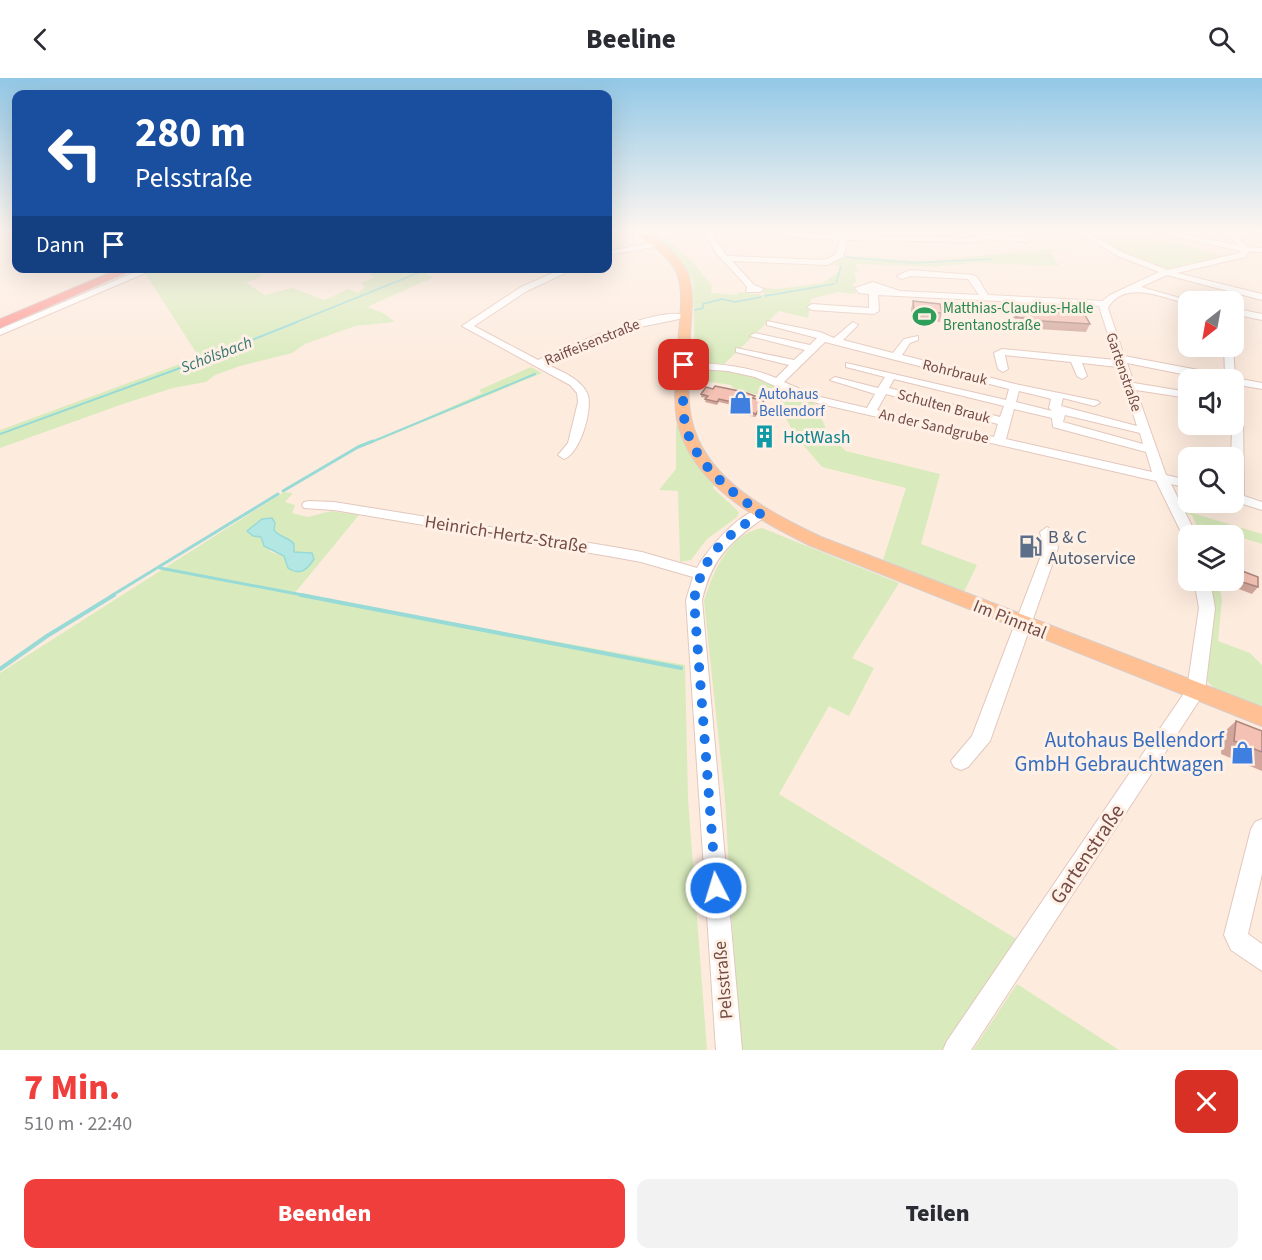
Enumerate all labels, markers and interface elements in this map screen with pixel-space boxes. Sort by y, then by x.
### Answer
text: Beeline [586,20,676,59]
icon: back [24,23,57,56]
icon: search [1205,23,1238,56]
text: 280 m [135,103,246,163]
icon: left [36,114,114,192]
text: Pelsstraße [135,159,252,198]
icon: arrive [97,228,130,261]
text: Dann [36,229,85,261]
north arrow [1178,291,1244,357]
map controls [1178,291,1244,591]
place label: Matthias-Claudius-Halle Brentanostraße [943,298,1093,336]
sports icon: Matthias-Claudius-Halle Brentanostraße [912,304,938,330]
street label: Raiffeisenstraße [542,314,643,371]
street label: Gartenstraße [1100,330,1147,414]
water label: Schölsbach [178,331,255,379]
pin [658,339,709,390]
icon: arrive [667,348,700,381]
street label: Rohrbrauk [920,354,990,391]
button: sound [1178,369,1244,435]
place label: Autohaus Bellendorf [759,384,825,422]
street label: Schulten Brauk [895,384,993,429]
shop icon: Autohaus Bellendorf [728,390,754,416]
street label: An der Sandgrube [877,404,991,449]
building icon: HotWash [752,424,778,450]
place label: HotWash [783,425,851,450]
button: search [1178,447,1244,513]
street label: Heinrich-Hertz-Straße [423,509,589,560]
place label: B & C Autoservice [1048,525,1136,571]
button: layers [1178,525,1244,591]
fuel station icon: B & C Autoservice [1017,534,1043,560]
street label: Im Pinntal [969,593,1050,645]
place label: Autohaus Bellendorf GmbH Gebrauchtwagen [1015,725,1225,779]
shop icon: Autohaus Bellendorf GmbH Gebrauchtwagen [1229,739,1255,765]
street label: Gartenstraße [1042,798,1132,910]
position arrow [684,856,748,920]
street label: Pelsstraße [708,940,739,1020]
text: 7 Min. [24,1062,120,1113]
button: close [1175,1070,1238,1133]
text: 510 m · 22:40 [24,1110,132,1138]
button: Beenden [24,1179,625,1248]
button: Teilen [637,1179,1238,1248]

